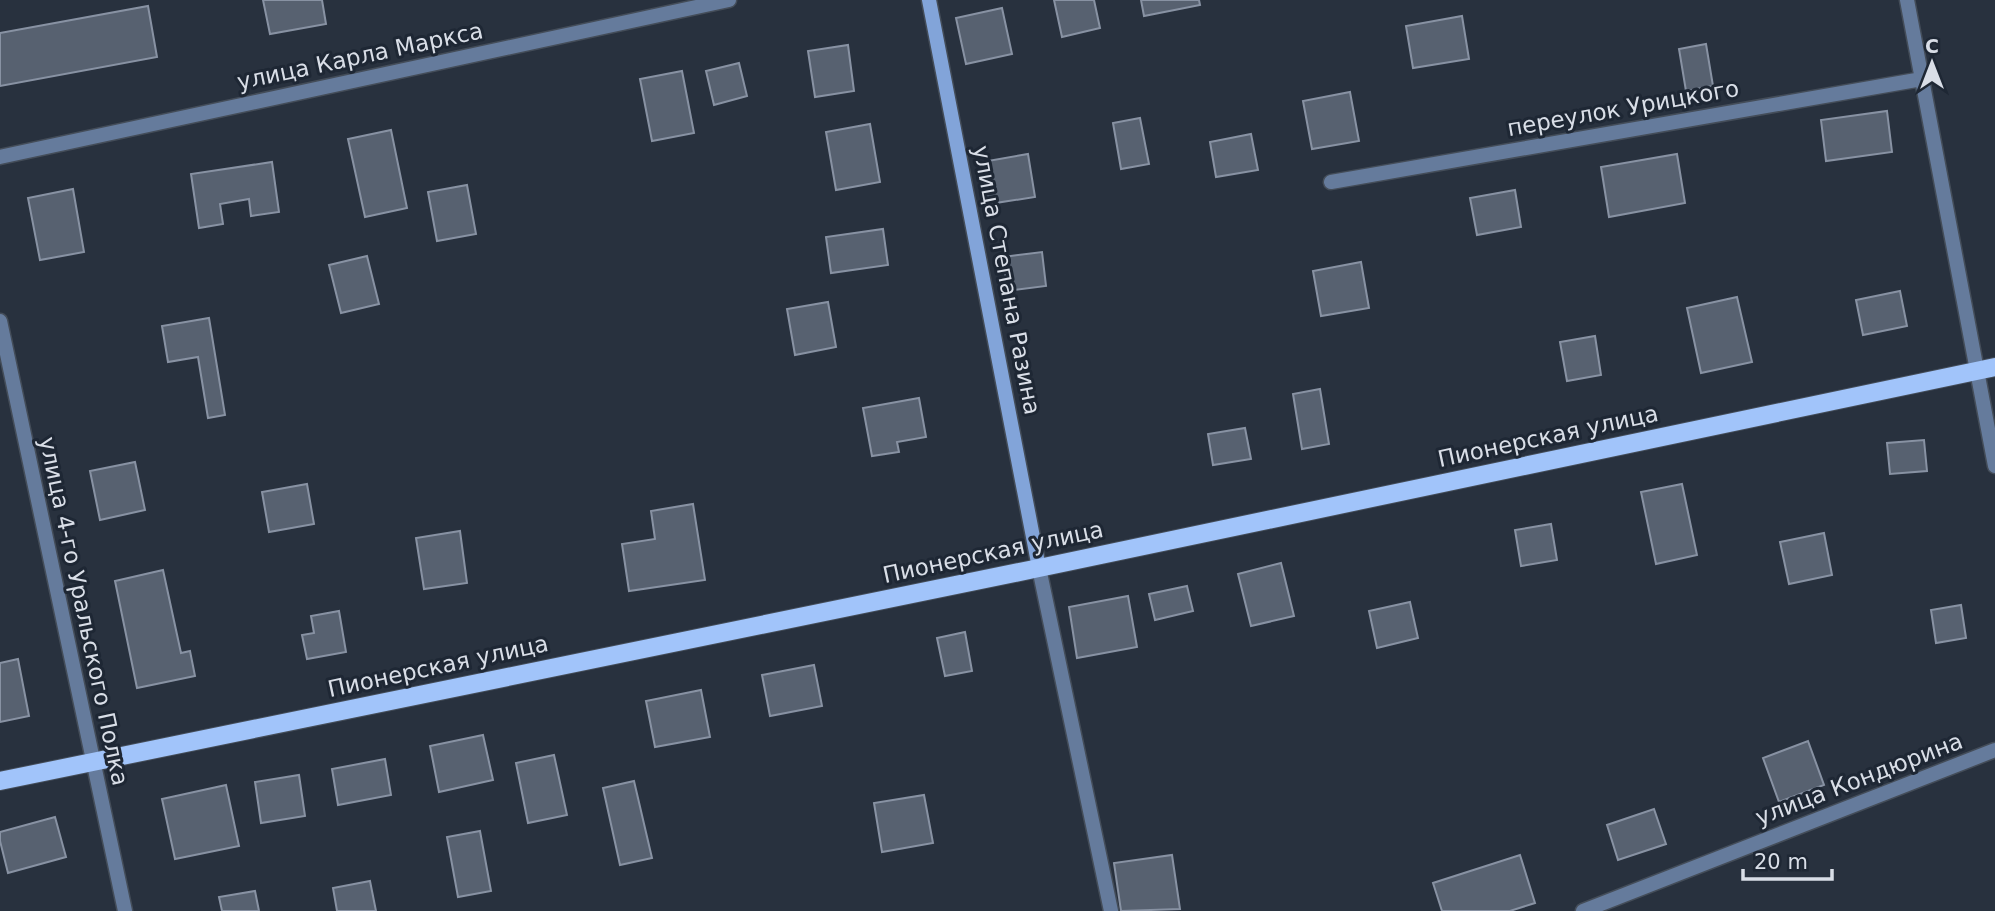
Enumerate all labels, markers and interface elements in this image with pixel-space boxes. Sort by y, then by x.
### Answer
street label: улица Карла Маркса [235,17,485,95]
north arrow [1897,28,1967,98]
text: С [1925,35,1939,57]
street label: переулок Урицкого [1505,75,1741,141]
street label: улица Степана Разина [968,143,1046,417]
street label: Пионерская улица [1435,400,1661,472]
street label: улица 4-го Уральского Полка [34,434,134,788]
street label: Пионерская улица [880,516,1106,588]
street label: Пионерская улица [325,630,551,702]
street label: улица Кондюрина [1752,727,1966,831]
scale bar [1743,838,1832,882]
text: 20 m [1754,850,1808,874]

